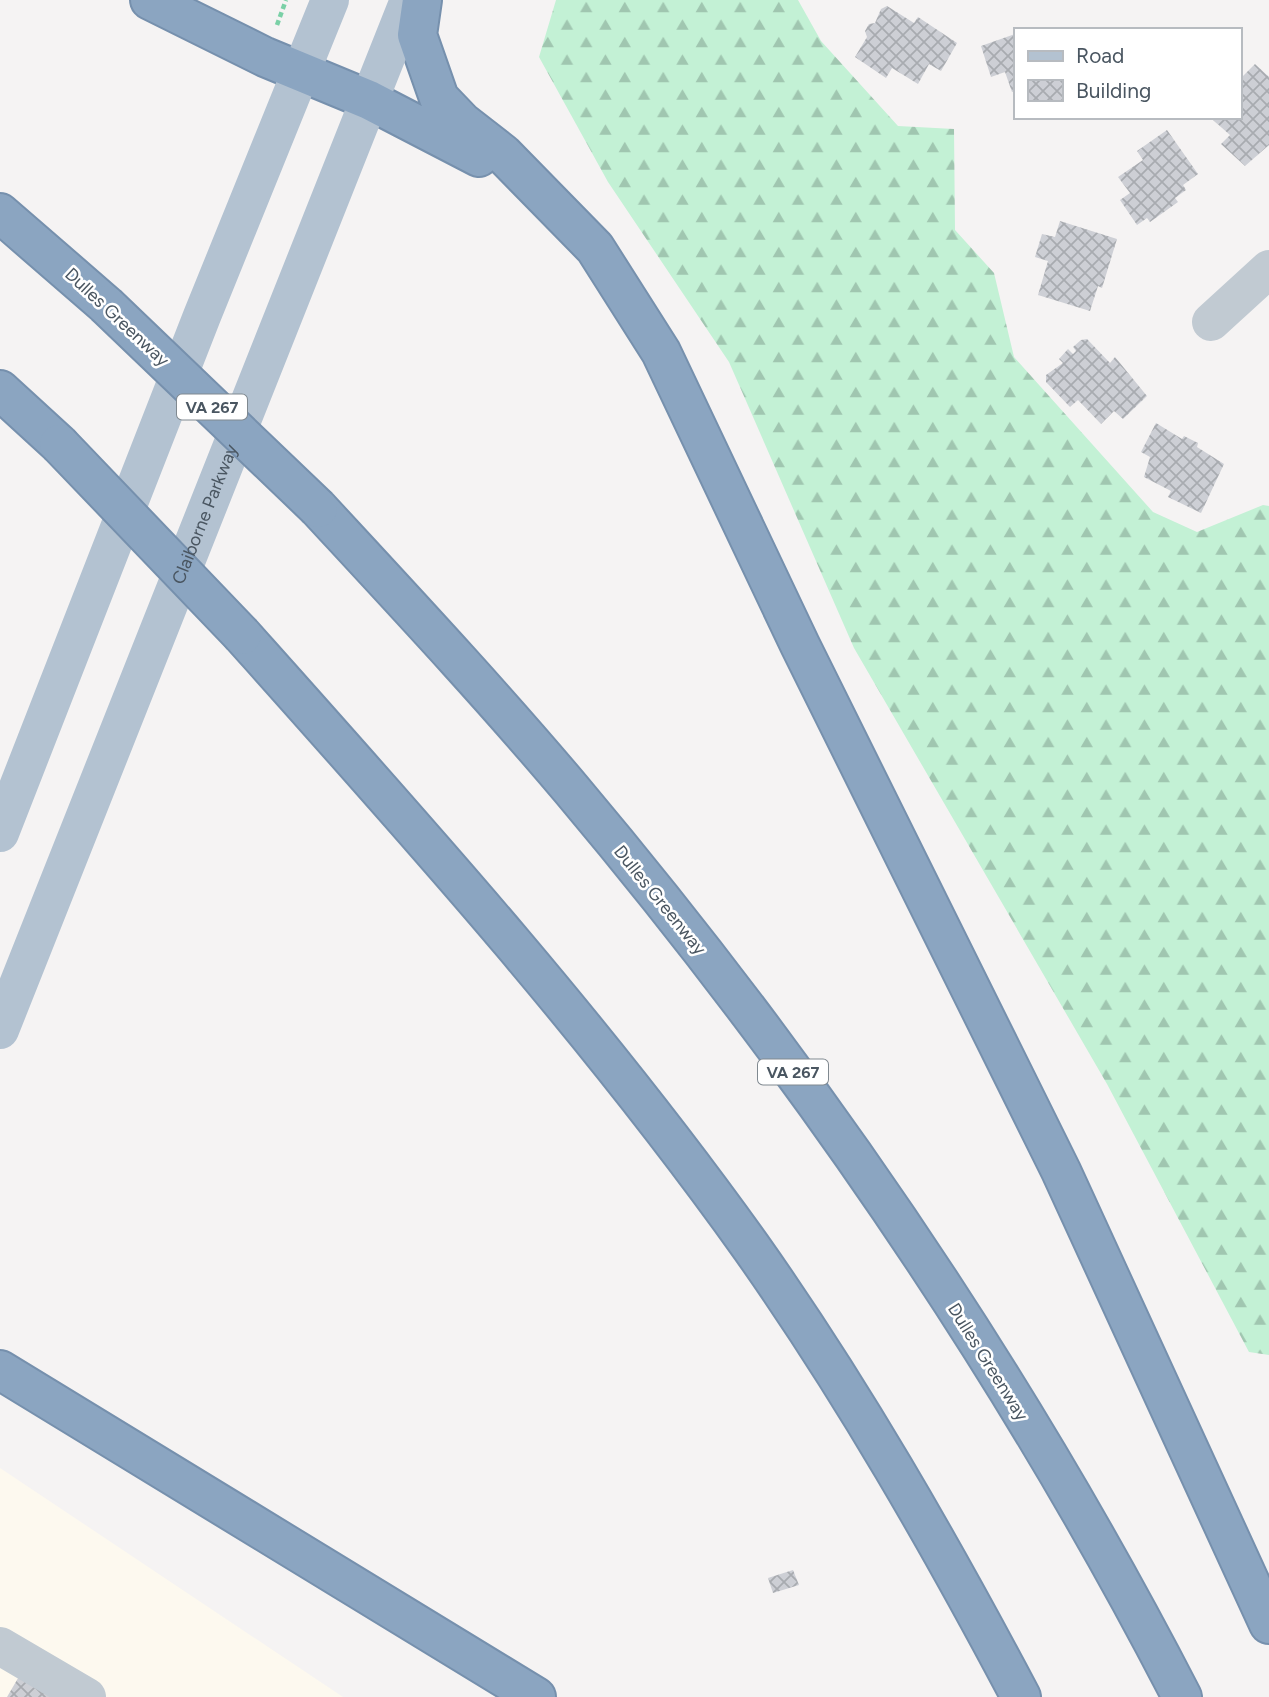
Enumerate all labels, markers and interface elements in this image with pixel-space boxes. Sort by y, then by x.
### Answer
legend [1014,28,1241,119]
text: Road [1076,43,1124,68]
text: Building [1076,78,1151,103]
street label: Dulles Greenway [60,263,174,371]
road number: VA 267 [177,394,247,420]
street label: Claiborne Parkway [167,441,243,587]
street label: Dulles Greenway [609,841,711,960]
road number: VA 267 [758,1060,828,1084]
street label: Dulles Greenway [943,1299,1033,1425]

